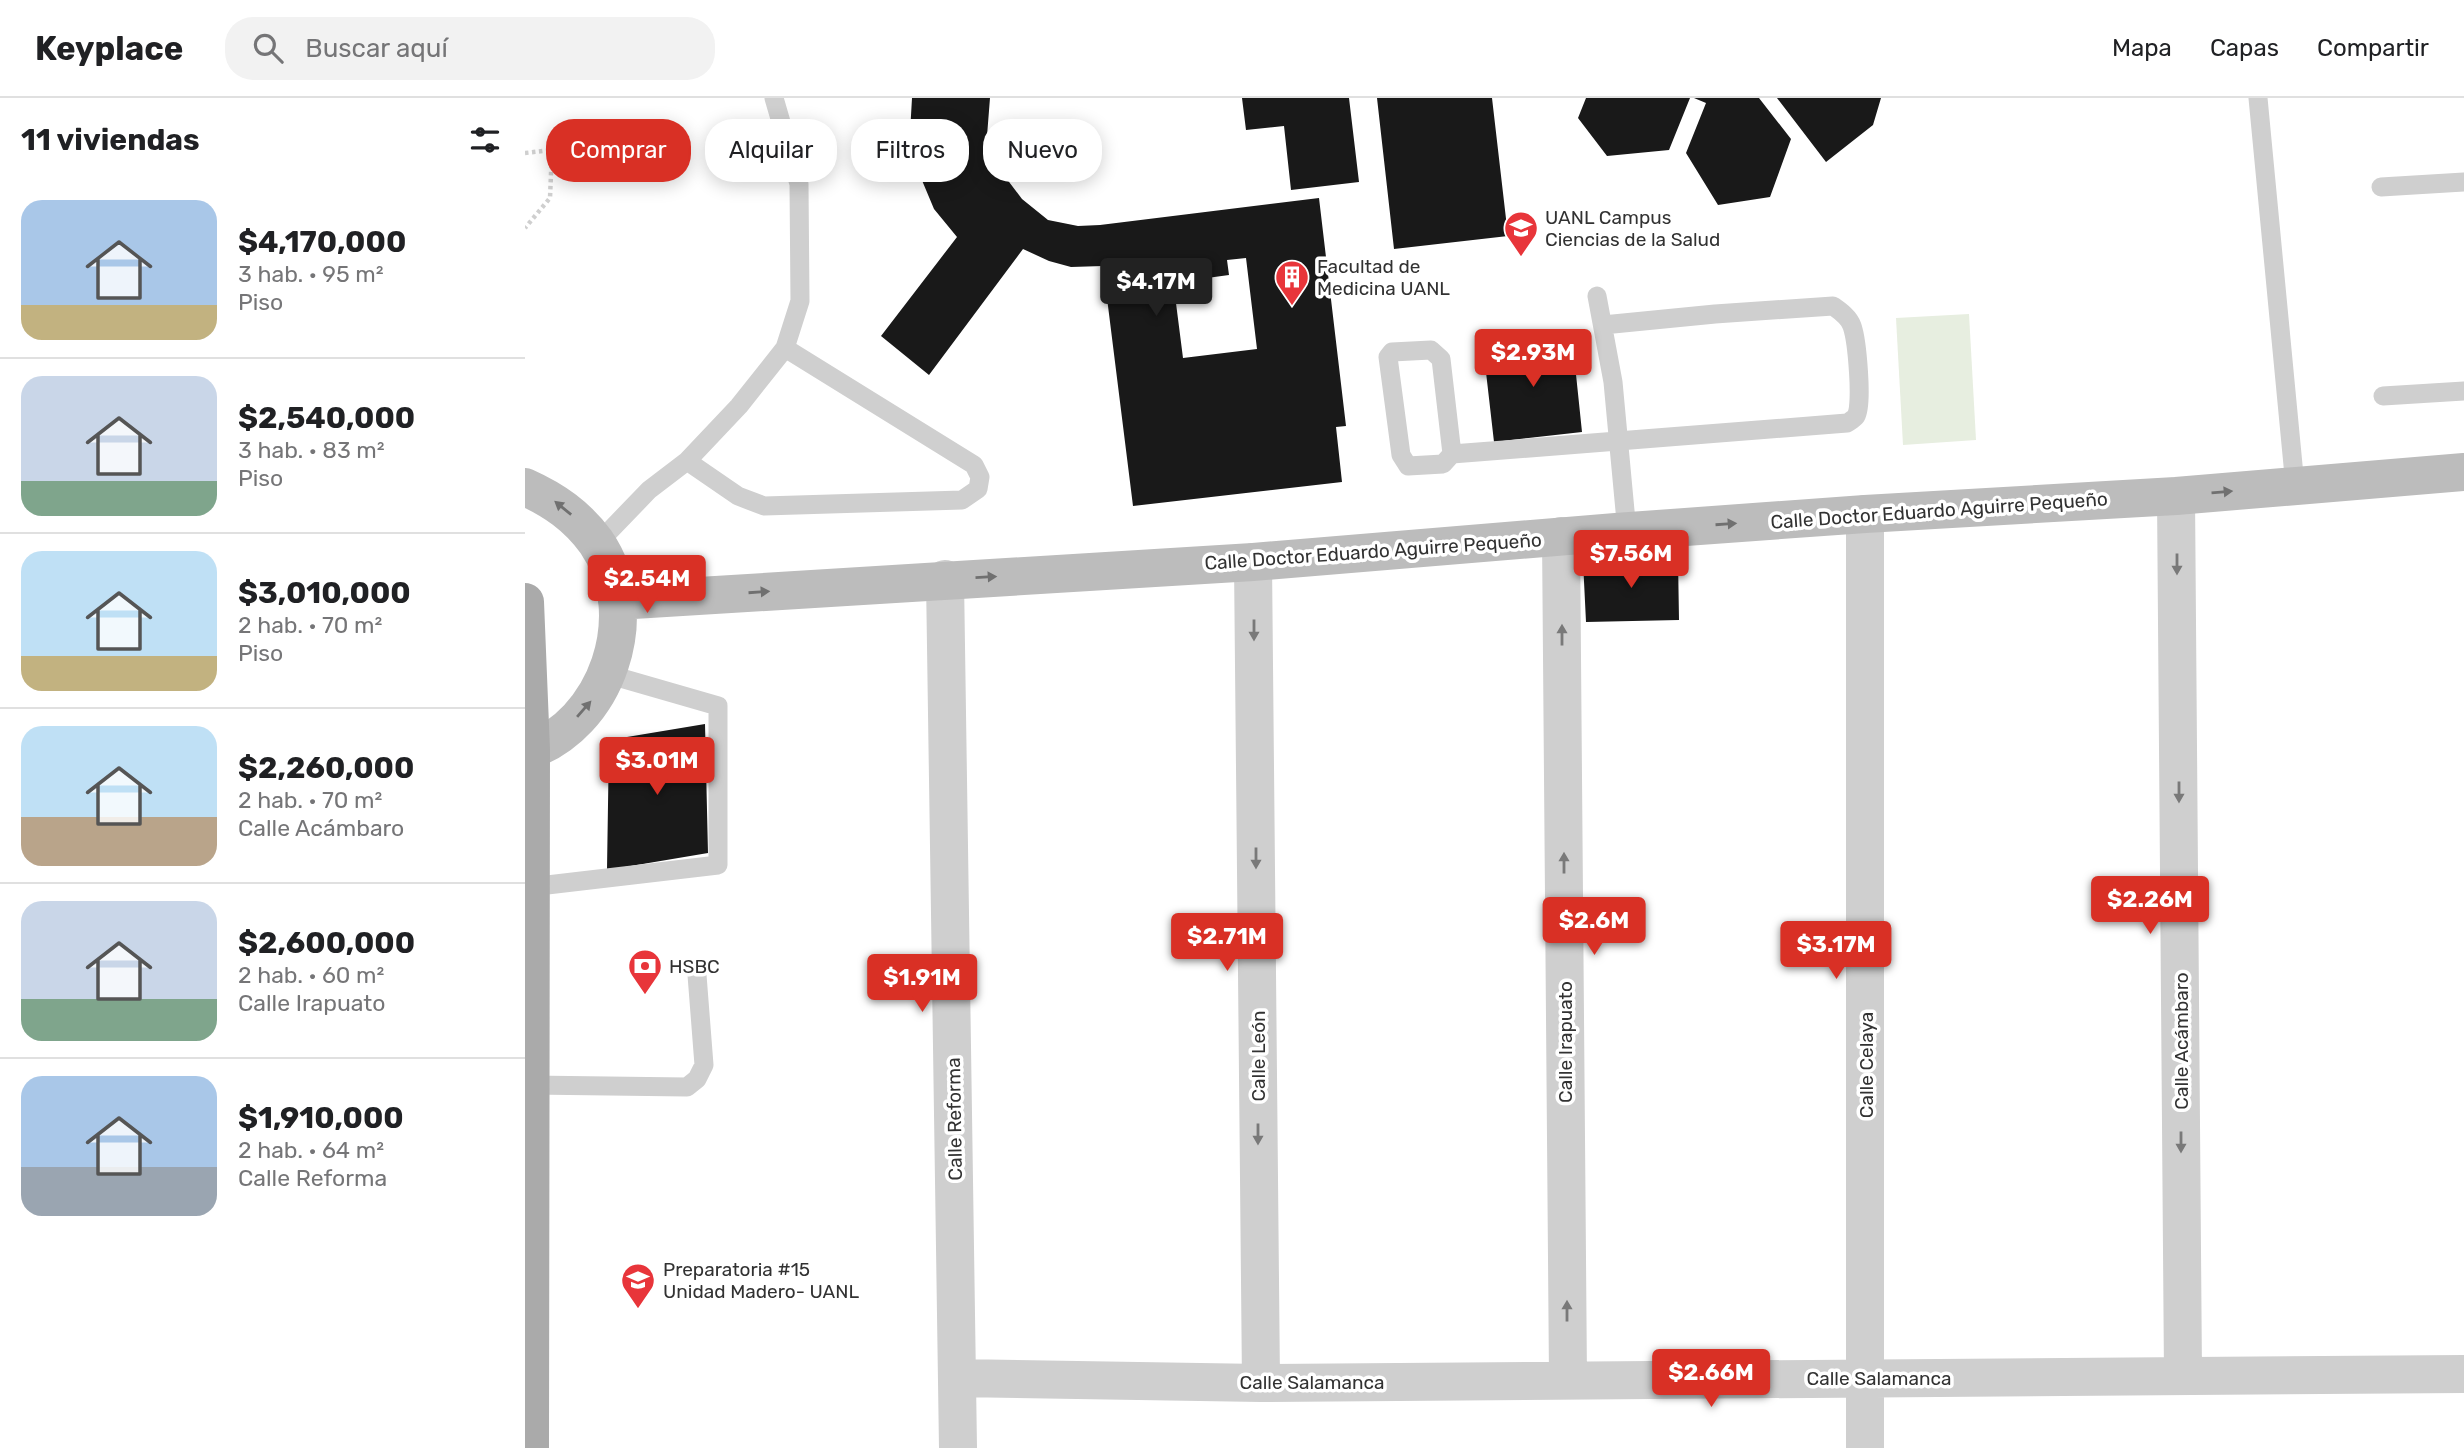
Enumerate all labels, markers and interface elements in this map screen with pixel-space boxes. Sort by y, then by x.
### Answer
search box [225,17,715,80]
text: Keyplace [35,29,183,68]
icon: search [249,29,287,67]
text: Buscar aquí [305,33,448,64]
text: Mapa [2112,34,2172,62]
text: Capas [2210,34,2279,62]
text: Compartir [2317,34,2429,62]
chip: Comprar [546,119,691,182]
chip: Alquilar [705,119,837,182]
chip: Filtros [851,119,969,182]
chip: Nuevo [983,119,1102,182]
icon: filters [466,121,504,159]
text: 11 viviendas [21,122,200,158]
place label: UANL Campus Ciencias de la Salud [1545,206,1720,251]
school or university icon: UANL Campus Ciencias de la Salud [1502,209,1540,258]
text: $4,170,000 [238,224,406,260]
icon: home [77,228,161,312]
place label: Facultad de Medicina UANL [1317,255,1450,300]
pin: $4.17M [1099,258,1213,318]
building icon: Facultad de Medicina UANL [1273,258,1311,307]
text: 3 hab. · 95 m² [238,260,384,288]
text: $4.17M [1116,267,1196,295]
text: Piso [238,288,283,316]
pin: $2.93M [1476,330,1590,389]
text: $2.93M [1491,338,1575,366]
text: $2,540,000 [238,400,415,436]
icon: home [77,404,161,488]
text: 3 hab. · 83 m² [238,436,385,464]
text: Piso [238,464,283,492]
one-way arrow [2211,486,2233,497]
street label: Calle Doctor Eduardo Aguirre Pequeño [1770,487,2108,534]
one-way arrow [555,501,572,516]
one-way arrow [1715,518,1737,529]
street label: Calle Doctor Eduardo Aguirre Pequeño [1204,528,1542,575]
pin: $7.56M [1574,531,1688,590]
text: $7.56M [1590,539,1672,567]
one-way arrow [2171,553,2183,575]
pin: $2.54M [590,556,704,615]
text: $2.54M [604,564,690,592]
one-way arrow [975,571,997,582]
text: $3,010,000 [238,575,411,611]
icon: home [77,579,161,663]
one-way arrow [748,586,770,597]
text: 2 hab. · 70 m² [238,611,382,639]
one-way arrow [1248,619,1260,641]
one-way arrow [1556,624,1568,646]
text: Piso [238,639,283,667]
one-way arrow [576,701,591,718]
pin: $3.01M [600,738,714,797]
text: $3.01M [615,746,699,774]
text: $2,260,000 [238,750,414,786]
icon: home [77,754,161,838]
one-way arrow [2173,781,2185,803]
text: 2 hab. · 70 m² [238,786,382,814]
text: Calle Acámbaro [238,814,404,842]
one-way arrow [1250,847,1262,869]
one-way arrow [1558,852,1569,874]
pin: $2.26M [2093,876,2207,936]
text: $2.26M [2107,885,2193,913]
pin: $2.6M [1545,898,1643,957]
text: $2.6M [1559,906,1629,934]
pin: $2.71M [1170,914,1284,973]
text: $2.71M [1187,922,1267,950]
pin: $3.17M [1779,922,1893,981]
text: $2,600,000 [238,925,415,961]
icon: home [77,929,161,1013]
text: $3.17M [1796,930,1876,958]
bank icon: HSBC [626,947,664,996]
pin: $1.91M [865,954,979,1014]
place label: HSBC [669,955,720,978]
text: 2 hab. · 60 m² [238,961,384,989]
text: $1.91M [883,963,961,991]
street label: Calle Acámbaro [2170,972,2193,1110]
street label: Calle Irapuato [1554,981,1577,1103]
text: Calle Irapuato [238,989,386,1017]
street label: Calle León [1247,1010,1270,1102]
street label: Calle Celaya [1855,1012,1878,1118]
street label: Calle Reforma [942,1057,967,1181]
text: $1,910,000 [238,1100,404,1136]
icon: home [77,1104,161,1188]
one-way arrow [1252,1123,1264,1145]
one-way arrow [2175,1131,2187,1153]
text: 2 hab. · 64 m² [238,1136,384,1164]
text: Calle Reforma [238,1164,387,1192]
place label: Preparatoria #15 Unidad Madero- UANL [663,1258,859,1303]
school or university icon: Preparatoria #15 Unidad Madero- UANL [619,1261,657,1310]
one-way arrow [1561,1300,1573,1322]
pin: $2.66M [1654,1350,1768,1409]
text: $2.66M [1668,1358,1754,1386]
street label: Calle Salamanca [1807,1367,1951,1390]
street label: Calle Salamanca [1240,1371,1384,1394]

